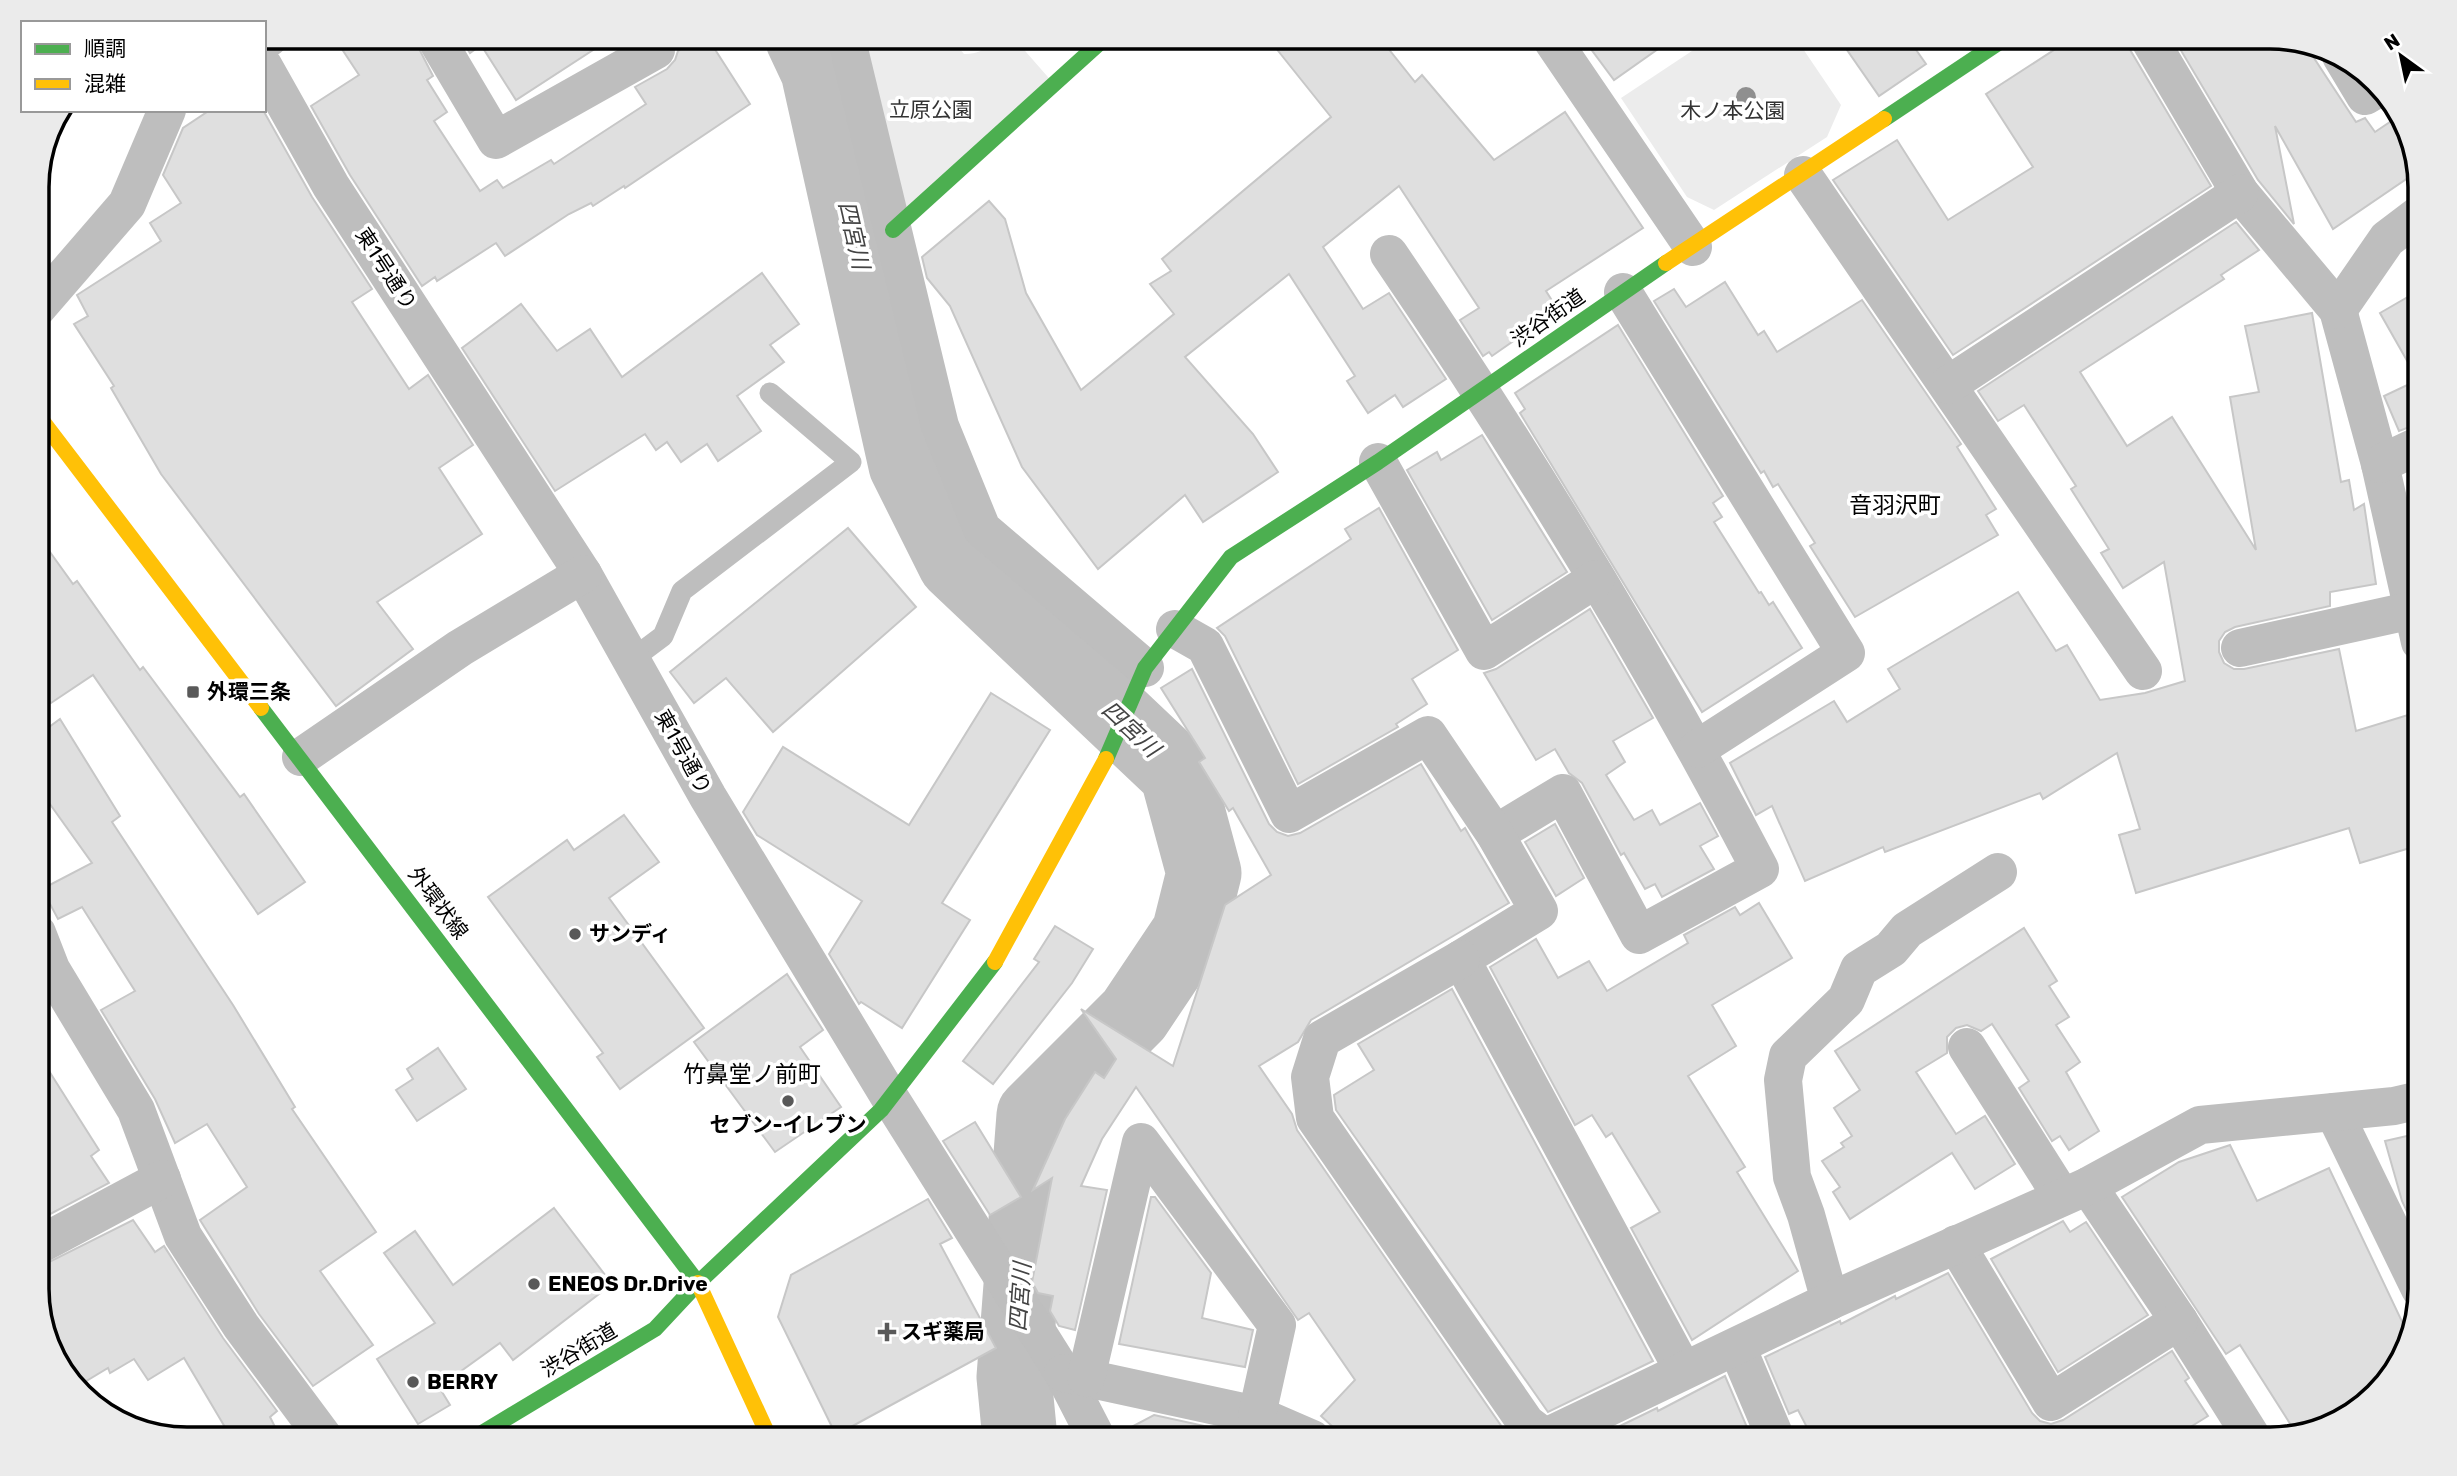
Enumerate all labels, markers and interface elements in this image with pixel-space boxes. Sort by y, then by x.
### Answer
legend [21,21,266,112]
north arrow [2366,21,2436,91]
text: N [2380,29,2404,56]
text: 順調 [84,36,126,61]
text: 混雑 [84,71,126,96]
park label: 立原公園 [889,97,973,122]
park label: 木ノ本公園 [1681,98,1786,123]
water label: 四宮川 [833,198,876,275]
street label: 東1号通り [351,223,422,315]
street label: 渋谷街道 [1506,283,1589,352]
district label: 音羽沢町 [1849,491,1941,519]
place label: 外環三条 [207,679,291,704]
marker: 外環三条 [185,684,201,700]
water label: 四宮川 [1096,695,1168,765]
street label: 東1号通り [650,705,717,798]
street label: 外環状線 [403,862,474,944]
place label: サンディ [589,921,672,946]
marker: サンディ [567,926,583,942]
district label: 竹鼻堂ノ前町 [683,1060,821,1088]
marker: セブン-イレブン [780,1093,796,1109]
place label: セブン-イレブン [709,1112,867,1137]
water label: 四宮川 [1004,1259,1037,1332]
place label: ENEOS Dr.Drive [548,1271,708,1296]
marker: ENEOS Dr.Drive [526,1276,542,1292]
street label: 渋谷街道 [536,1317,621,1382]
place label: スギ薬局 [901,1319,985,1344]
marker: スギ薬局 [879,1324,895,1340]
place label: BERRY [427,1369,498,1394]
marker: BERRY [405,1374,421,1390]

